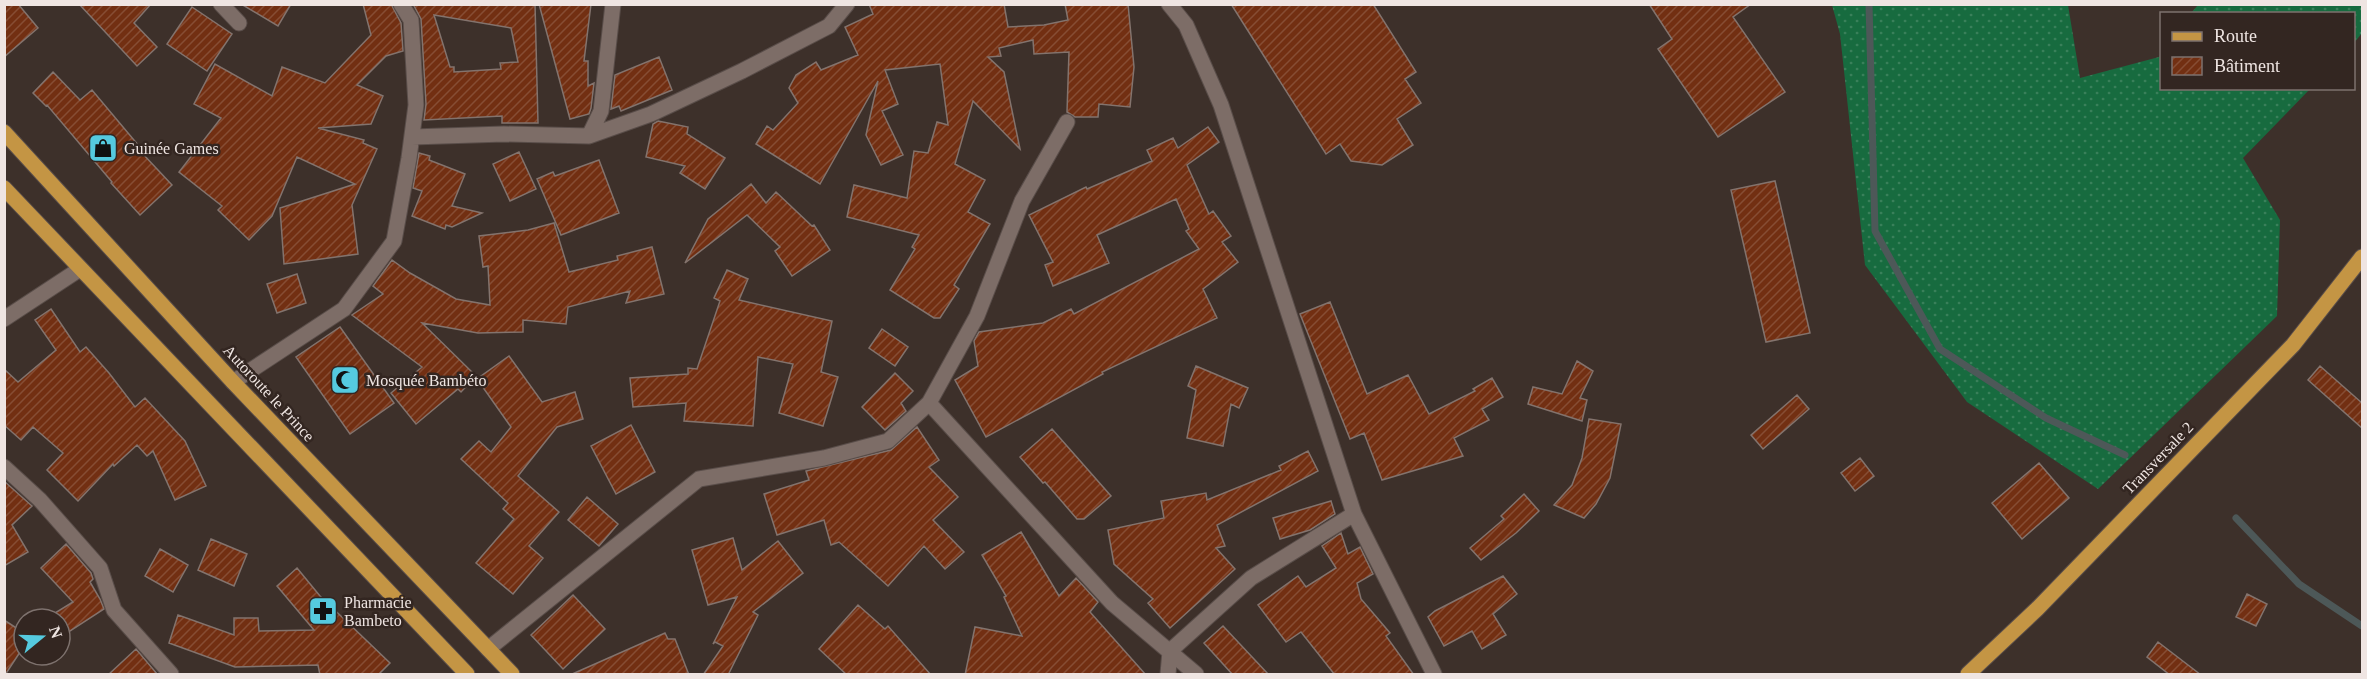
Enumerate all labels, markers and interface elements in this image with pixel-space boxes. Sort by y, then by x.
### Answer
legend [2160,12,2355,90]
text: Route [2214,26,2257,46]
text: Bâtiment [2214,56,2280,76]
shop icon: Guinée Games [87,132,119,164]
place label: Guinée Games [124,140,219,157]
street label: Autoroute le Prince [220,341,318,445]
mosque icon: Mosquée Bambéto [329,364,361,396]
place label: Mosquée Bambéto [366,372,486,390]
street label: Transversale 2 [2120,419,2196,497]
place label: Pharmacie Bambeto [344,594,412,629]
pharmacy icon: Pharmacie Bambeto [307,595,339,627]
north arrow [12,607,72,667]
text: N [46,624,66,641]

